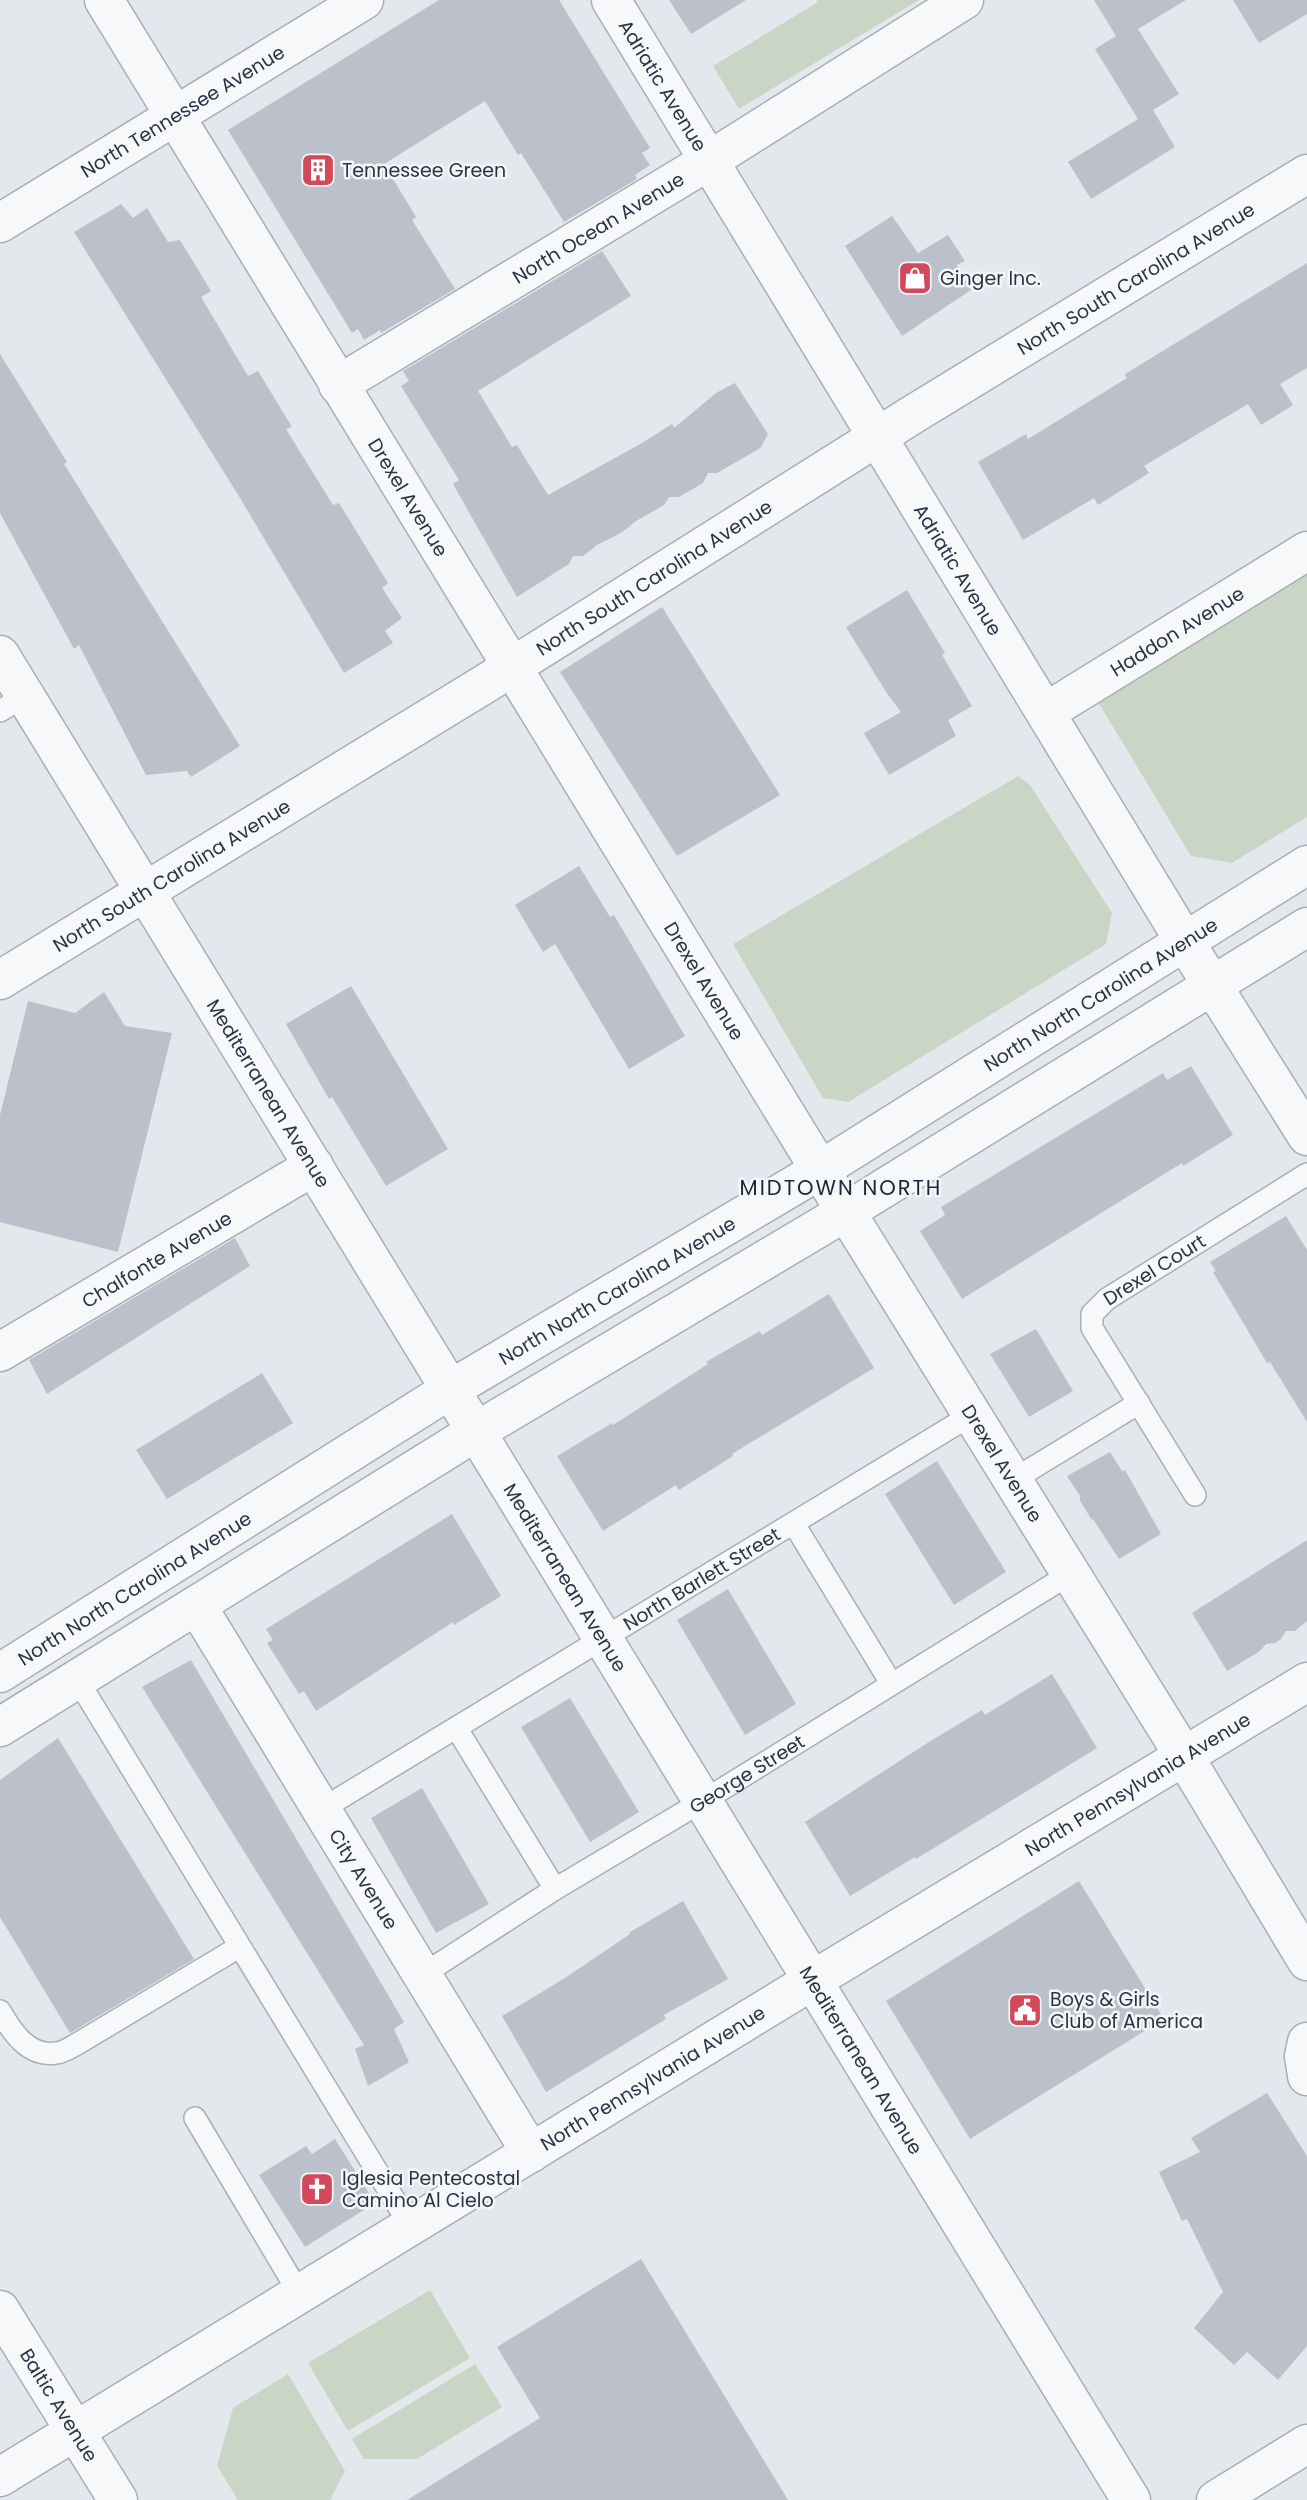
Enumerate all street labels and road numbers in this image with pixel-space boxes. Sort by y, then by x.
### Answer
street label: Adriatic Avenue [612,14,714,156]
street label: North Tennessee Avenue [75,38,290,184]
street label: North Ocean Avenue [507,165,689,290]
street label: North South Carolina Avenue [1012,196,1260,361]
street label: Drexel Avenue [362,433,455,562]
street label: North South Carolina Avenue [531,493,777,662]
street label: Adriatic Avenue [908,499,1009,641]
street label: Haddon Avenue [1105,580,1249,683]
street label: North South Carolina Avenue [48,792,296,958]
street label: North North Carolina Avenue [978,911,1223,1078]
street label: Drexel Avenue [658,917,751,1045]
street label: Mediterranean Avenue [200,994,337,1193]
street label: Chalfonte Avenue [77,1204,237,1314]
street label: North North Carolina Avenue [493,1210,741,1371]
street label: Drexel Court [1098,1227,1211,1312]
street label: Drexel Avenue [955,1399,1049,1528]
street label: Mediterranean Avenue [497,1478,634,1677]
street label: North North Carolina Avenue [13,1505,257,1672]
street label: North Barlett Street [618,1521,785,1637]
street label: North Pennsylvania Avenue [1020,1706,1255,1863]
street label: George Street [684,1728,810,1820]
street label: City Avenue [323,1824,405,1935]
street label: Mediterranean Avenue [793,1961,929,2160]
street label: North Pennsylvania Avenue [535,1999,770,2157]
street label: Baltic Avenue [14,2343,105,2467]

